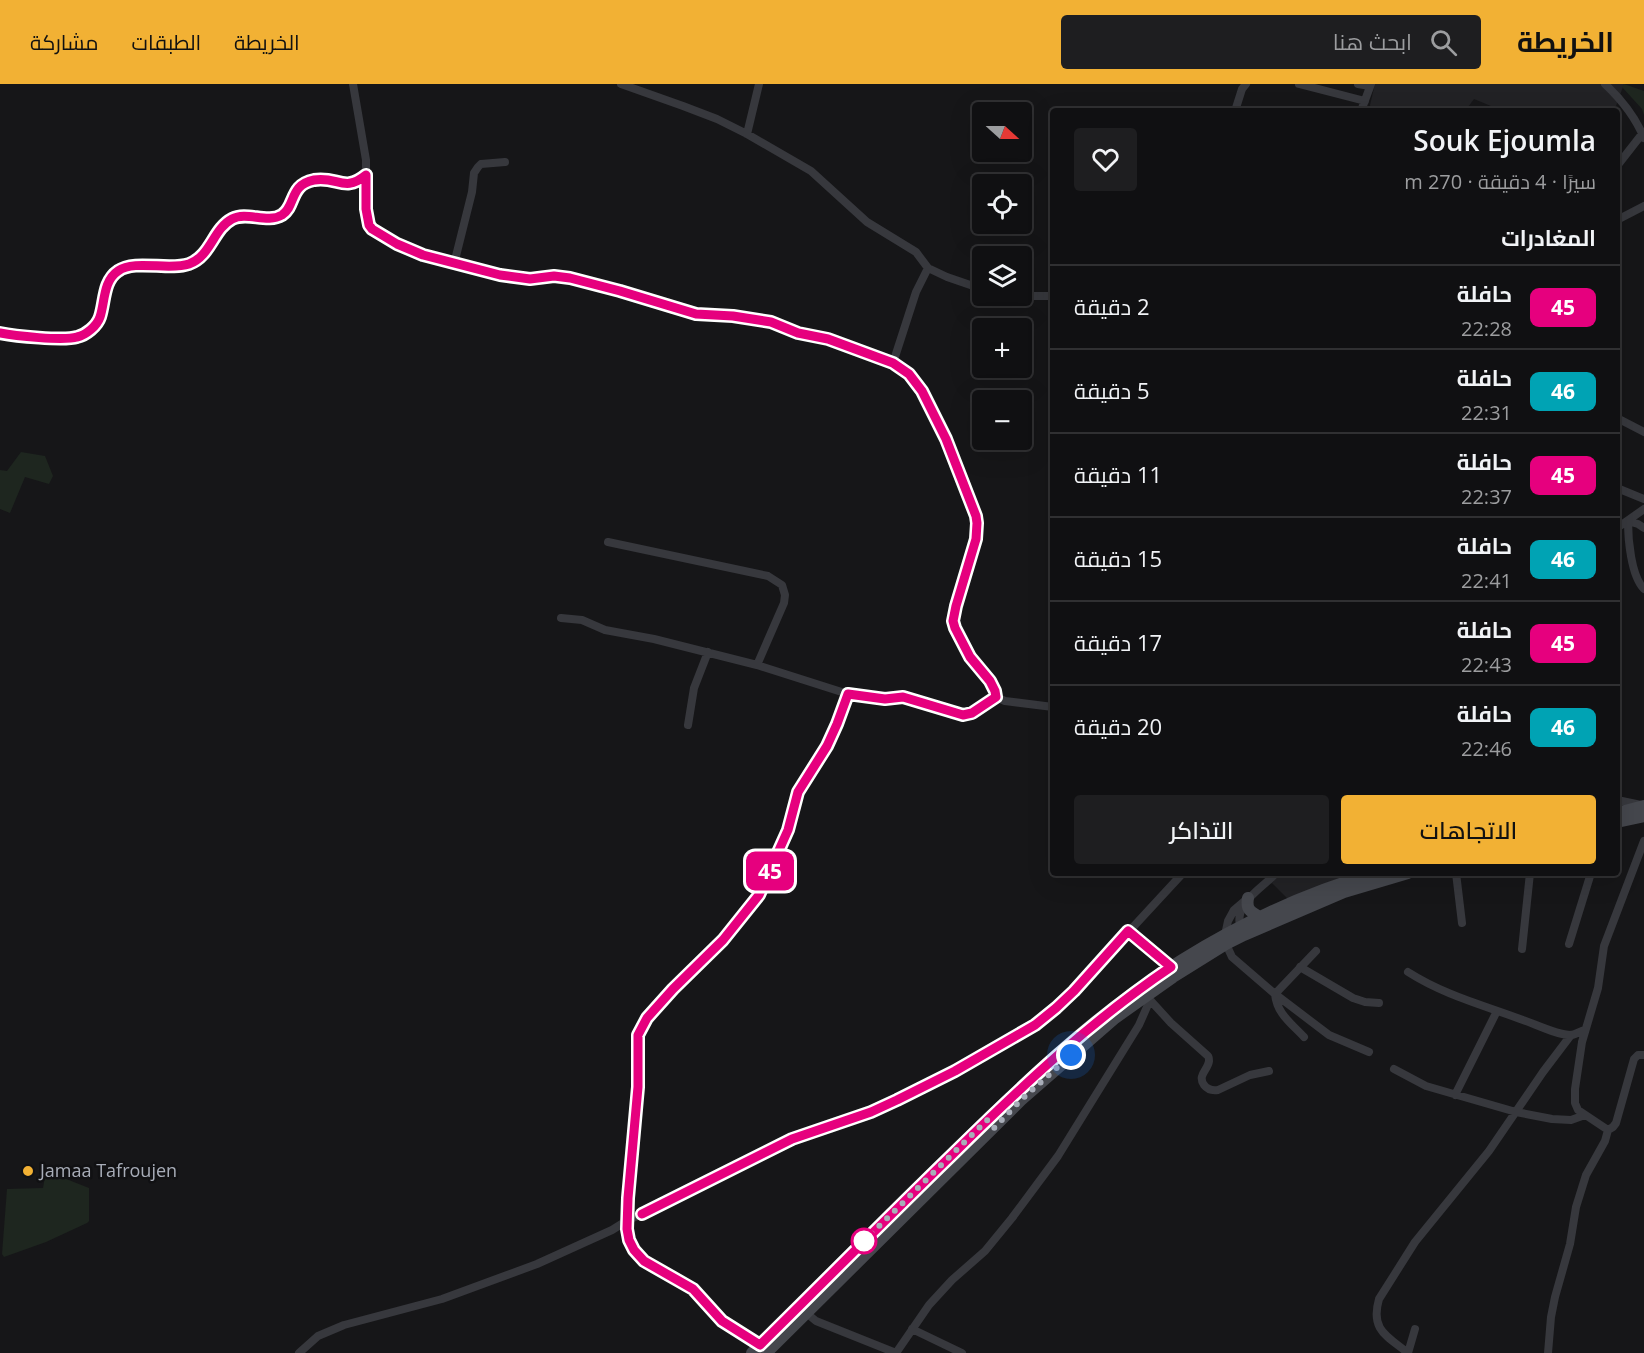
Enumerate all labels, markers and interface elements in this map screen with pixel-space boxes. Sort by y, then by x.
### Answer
search box [1061,15,1481,69]
text: الخريطة [1517,22,1614,60]
text: ابحث هنا [1333,26,1412,56]
icon: search [1427,26,1460,59]
text: مشاركة [30,28,99,56]
text: الطبقات [132,28,201,56]
text: الخريطة [234,28,300,56]
north arrow [972,102,1032,162]
map controls [972,102,1032,450]
text: Souk Ejoumla [1413,121,1596,159]
button: heart [1074,128,1137,191]
text: سيرًا · 4 دقيقة · 270 m [1404,168,1596,195]
button: locate [972,174,1032,234]
text: المغادرات [1501,222,1596,252]
button: layers [972,246,1032,306]
text: حافلة [1457,278,1512,308]
text: 2 دقيقة [1074,291,1150,321]
text: 45 [1551,293,1575,321]
text: 22:28 [1461,315,1512,342]
button: + [972,318,1032,378]
text: حافلة [1457,362,1512,392]
text: 5 دقيقة [1074,375,1150,405]
text: 46 [1551,377,1575,405]
button: − [972,390,1032,450]
text: 22:31 [1461,399,1512,426]
text: حافلة [1457,446,1512,476]
text: 11 دقيقة [1074,459,1162,489]
text: 45 [1551,461,1575,489]
text: 22:37 [1461,483,1512,510]
text: حافلة [1457,530,1512,560]
text: 15 دقيقة [1074,543,1162,573]
text: 46 [1551,545,1575,573]
text: 22:41 [1461,567,1512,594]
text: حافلة [1457,614,1512,644]
text: 17 دقيقة [1074,627,1162,657]
text: 45 [1551,629,1575,657]
text: 22:43 [1461,651,1512,678]
text: حافلة [1457,698,1512,728]
text: 20 دقيقة [1074,711,1162,741]
text: 46 [1551,713,1575,741]
text: 22:46 [1461,735,1512,762]
button: التذاكر [1074,795,1329,864]
button: الاتجاهات [1341,795,1596,864]
line badge: 45 [743,852,797,890]
text: 45 [758,857,782,885]
your location [1056,1040,1086,1070]
place label: Jamaa Tafroujen [38,1158,177,1182]
marker: Jamaa Tafroujen [21,1164,35,1178]
unlabelled marker [851,1228,877,1254]

